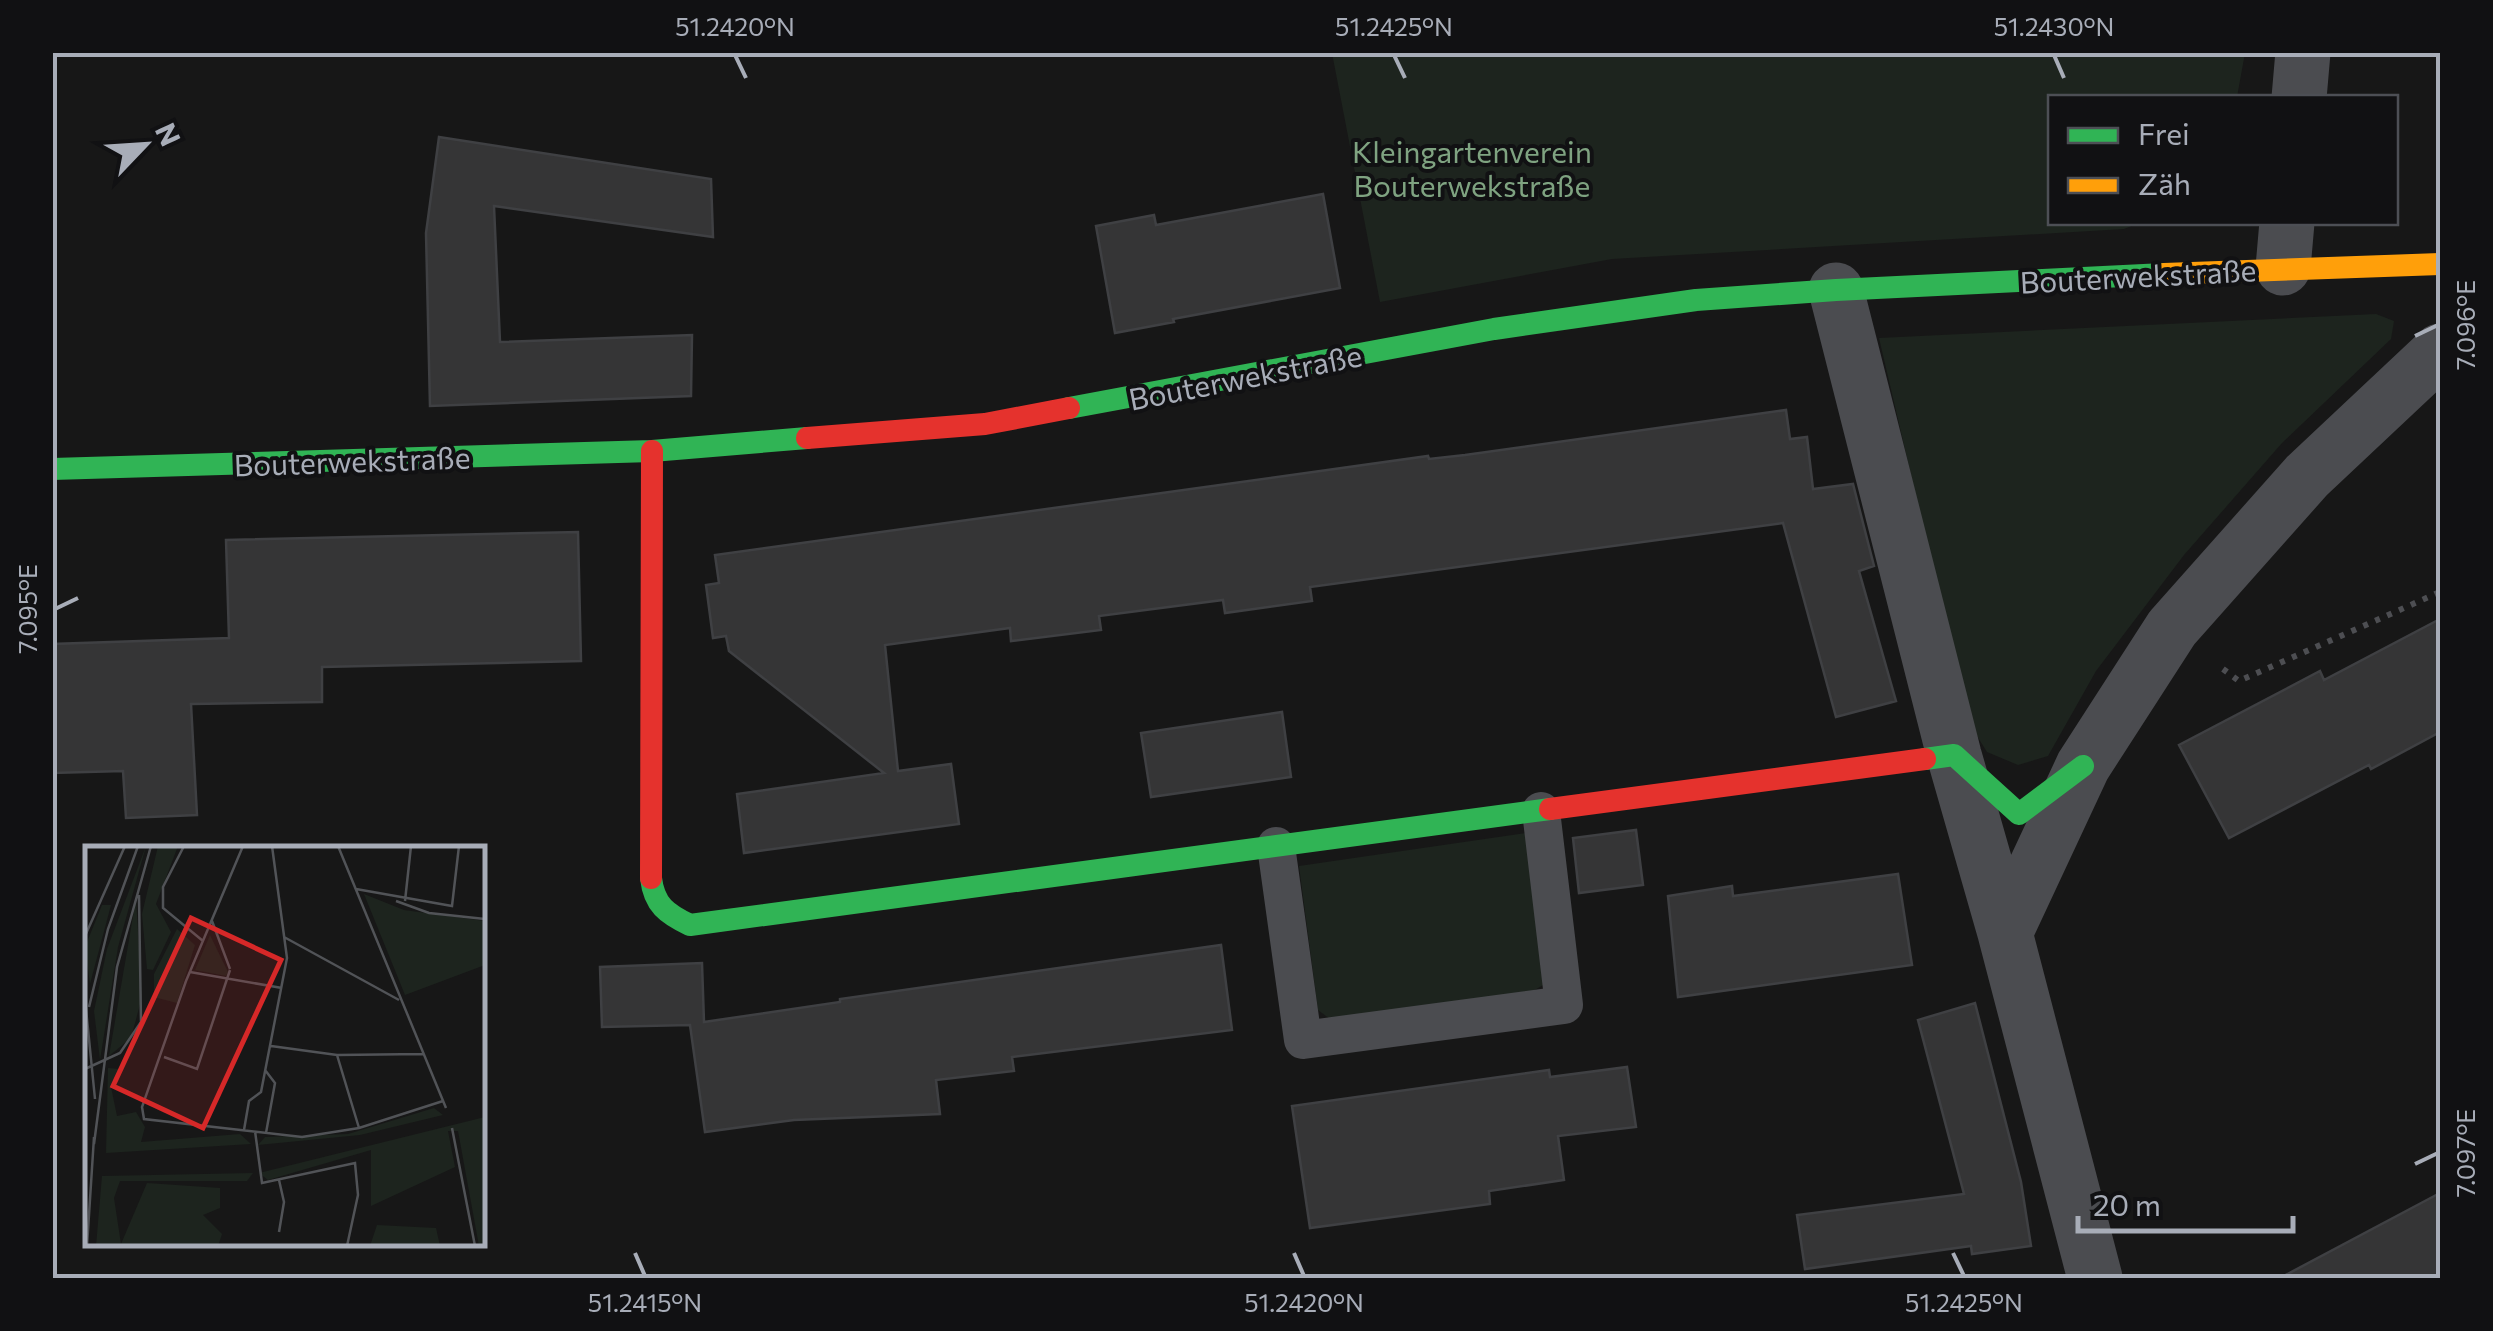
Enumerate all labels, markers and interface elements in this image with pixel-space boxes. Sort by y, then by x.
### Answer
text: 51.2420°N [675,11,795,41]
text: 51.2425°N [1335,11,1453,41]
text: 51.2430°N [1994,11,2114,41]
north arrow [95,95,195,195]
legend [2048,95,2398,225]
text: Frei [2138,114,2190,151]
text: N [149,117,188,151]
park label: Kleingartenverein Bouterwekstraße [1352,132,1592,203]
text: Zäh [2138,164,2191,201]
street label: Bouterwekstraße [2019,250,2257,300]
text: 7.096°E [2450,280,2480,370]
street label: Bouterwekstraße [1125,335,1365,417]
street label: Bouterwekstraße [233,437,471,483]
text: 7.095°E [12,564,42,654]
inset map [85,846,485,1246]
text: 7.097°E [2450,1109,2480,1197]
scale bar [2078,1171,2293,1233]
text: 20 m [2093,1185,2161,1222]
text: 51.2415°N [588,1287,702,1317]
text: 51.2420°N [1244,1287,1364,1317]
text: 51.2425°N [1905,1287,2023,1317]

